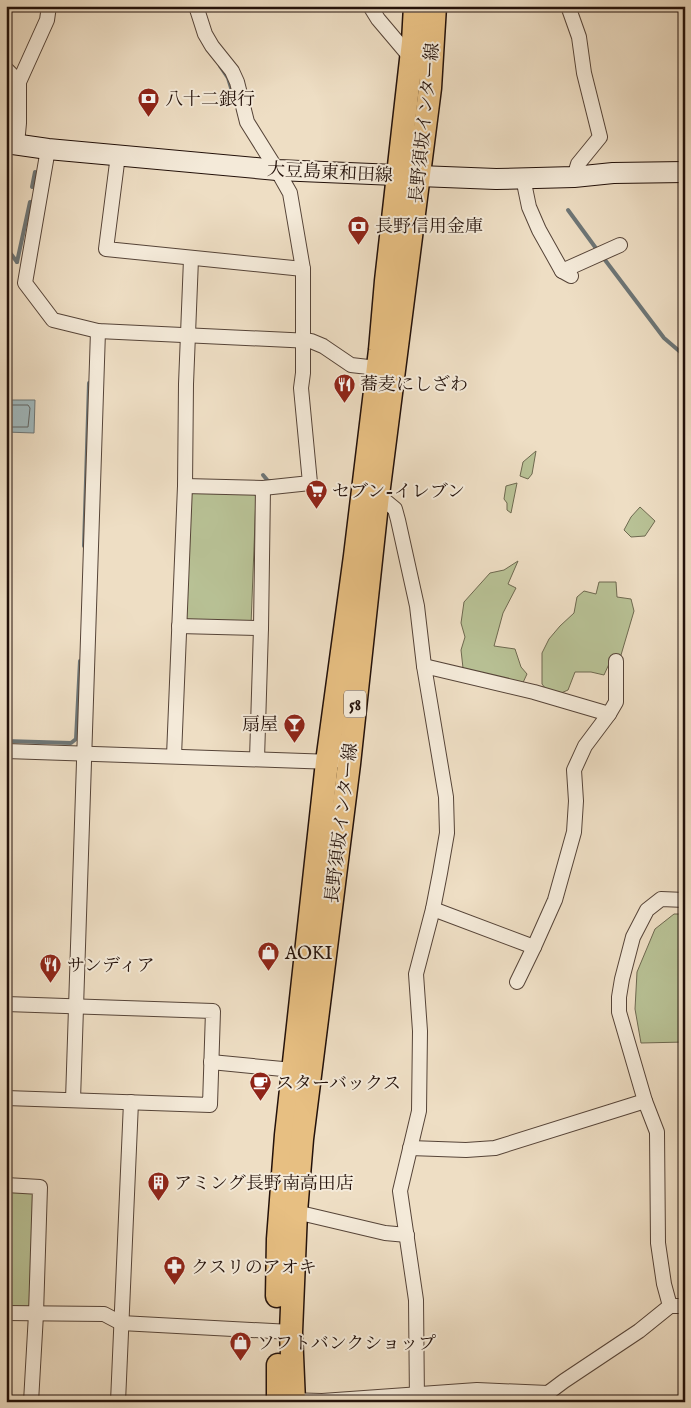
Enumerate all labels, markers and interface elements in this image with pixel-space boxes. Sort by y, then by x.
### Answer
street label: 長野須坂インター線 [406,42,445,205]
bank icon: 八十二銀行 [137,87,161,118]
place label: 八十二銀行 [165,89,255,112]
street label: 大豆島東和田線 [266,159,393,188]
bank icon: 長野信用金庫 [347,214,371,245]
place label: 長野信用金庫 [375,216,483,239]
restaurant icon: 蕎麦にしざわ [332,372,356,403]
place label: 蕎麦にしざわ [360,374,468,397]
supermarket icon: セブン-イレブン [304,479,328,510]
place label: セブン-イレブン [332,481,465,504]
road number: 58 [344,691,366,718]
bar icon: 扇屋 [282,712,306,743]
place label: 扇屋 [242,714,278,737]
street label: 長野須坂インター線 [321,742,364,905]
shop icon: AOKI [257,941,281,972]
place label: AOKI [284,943,333,966]
restaurant icon: サンディア [39,953,63,984]
place label: サンディア [67,955,155,978]
cafe icon: スターバックス [248,1071,272,1102]
place label: スターバックス [276,1073,401,1096]
building icon: アミング長野南高田店 [146,1171,170,1202]
place label: アミング長野南高田店 [174,1173,354,1196]
pharmacy icon: クスリのアオキ [163,1255,187,1286]
place label: クスリのアオキ [191,1257,317,1280]
shop icon: ソフトバンクショップ [229,1331,253,1362]
place label: ソフトバンクショップ [257,1333,436,1356]

